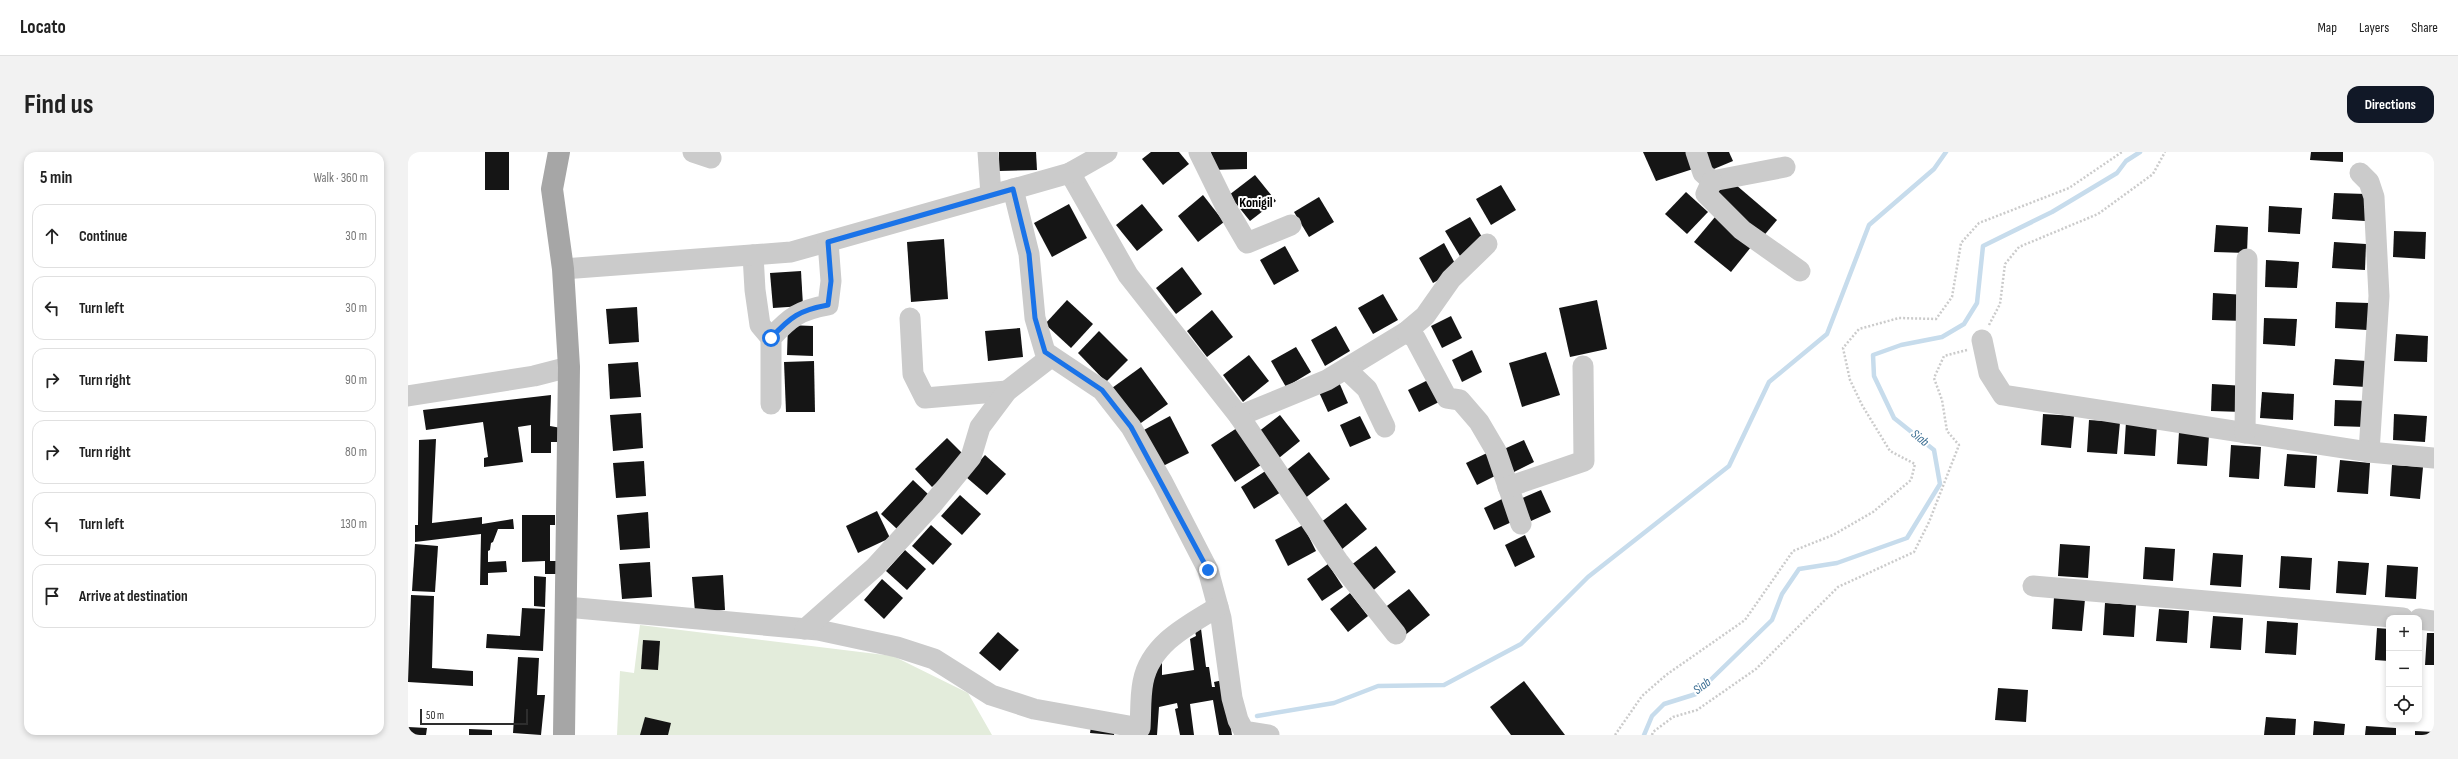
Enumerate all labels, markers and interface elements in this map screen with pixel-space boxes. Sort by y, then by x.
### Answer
text: Locato [20,16,66,39]
text: Map [2317,19,2337,36]
text: Layers [2359,19,2389,36]
text: Share [2411,19,2438,36]
button: Directions [2347,86,2434,123]
text: Find us [24,88,93,121]
text: 5 min [40,168,72,188]
text: Walk · 360 m [313,170,368,186]
district label: Konigil [1239,194,1273,211]
icon: ahead [41,225,63,247]
text: Continue [79,227,128,246]
text: 30 m [345,228,367,244]
icon: left [41,297,63,319]
text: Turn left [79,299,124,318]
text: 30 m [345,300,367,316]
route start [762,329,780,347]
icon: right [41,369,63,391]
text: Turn right [79,371,131,390]
text: 90 m [345,372,367,388]
water label: Siab [1908,426,1933,450]
icon: right [41,441,63,463]
text: Turn right [79,443,131,462]
text: 80 m [345,444,367,460]
icon: left [41,513,63,535]
text: Turn left [79,515,124,534]
text: 130 m [341,516,367,532]
route end [1199,561,1217,579]
icon: arrive [41,585,63,607]
text: Arrive at destination [79,587,188,606]
map controls [2386,615,2422,723]
button: + [2386,615,2422,651]
button: − [2386,651,2422,687]
water label: Siab [1690,674,1715,698]
button: locate [2386,687,2422,723]
scale bar [420,707,528,726]
text: 50 m [426,709,444,722]

